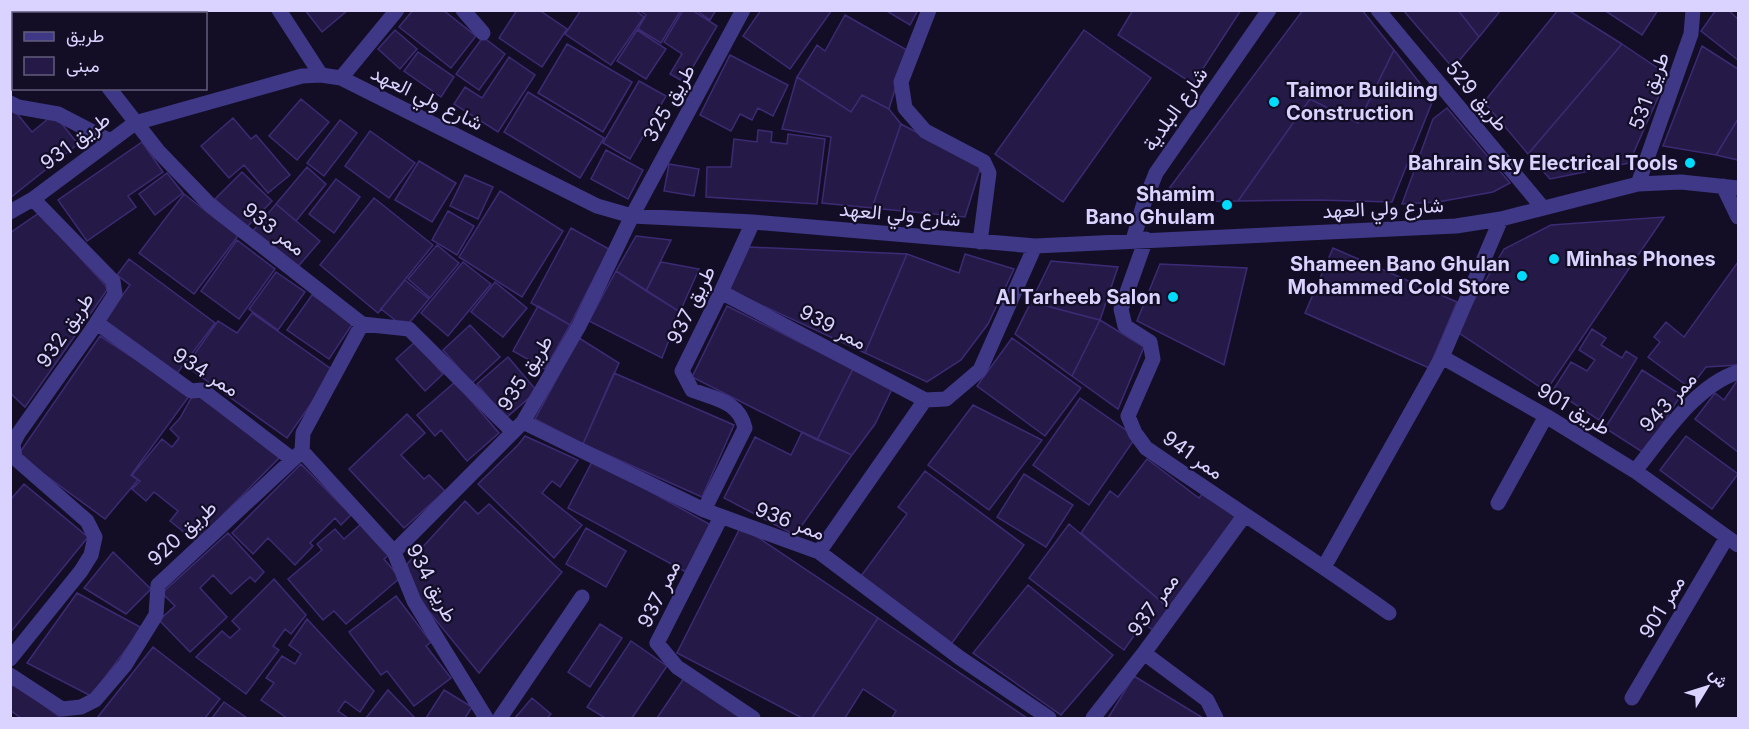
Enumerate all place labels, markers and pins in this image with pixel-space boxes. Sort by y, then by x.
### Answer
place label: Taimor Building Construction [1286,78,1438,125]
marker: Taimor Building Construction [1267,95,1281,109]
place label: Bahrain Sky Electrical Tools [1408,151,1678,175]
marker: Bahrain Sky Electrical Tools [1683,156,1697,170]
place label: Shamim Bano Ghulam [1086,182,1215,229]
marker: Shamim Bano Ghulam [1220,198,1234,212]
place label: Minhas Phones [1566,247,1716,271]
place label: Shameen Bano Ghulan Mohammed Cold Store [1287,252,1510,299]
marker: Minhas Phones [1547,252,1561,266]
marker: Shameen Bano Ghulan Mohammed Cold Store [1515,269,1529,283]
place label: Al Tarheeb Salon [995,285,1161,309]
marker: Al Tarheeb Salon [1166,290,1180,304]

